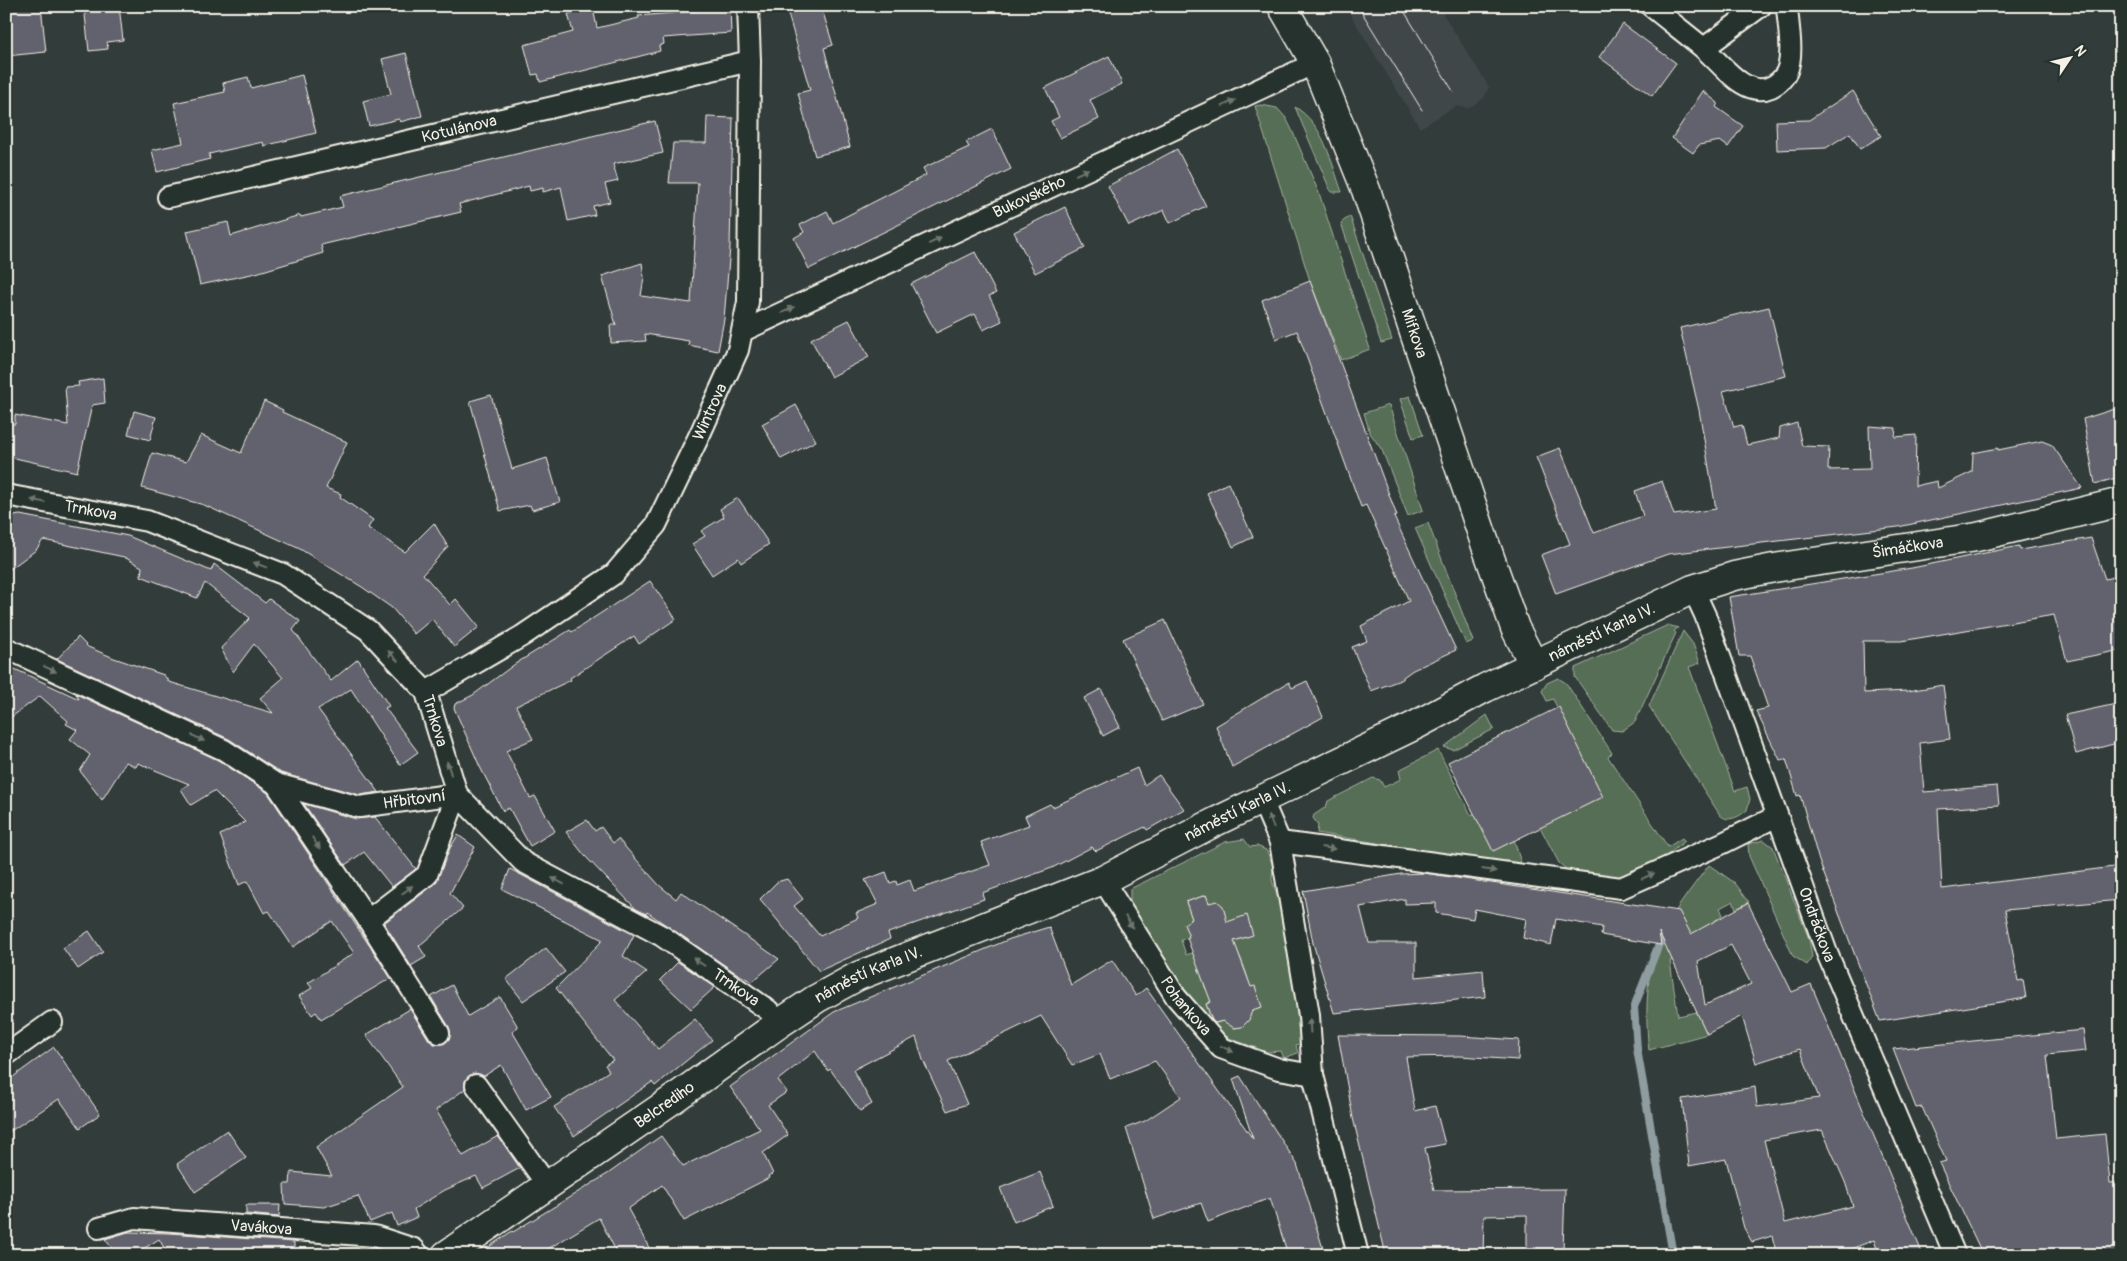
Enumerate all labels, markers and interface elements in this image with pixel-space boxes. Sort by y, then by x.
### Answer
north arrow [2044,32,2094,82]
text: N [2071,42,2090,60]
one-way arrow [1222,99,1236,107]
street label: Kotulánova [420,110,499,147]
one-way arrow [1075,168,1089,176]
street label: Bukovského [990,171,1069,223]
one-way arrow [928,237,942,245]
one-way arrow [781,306,795,314]
street label: Mifkova [1397,306,1432,361]
street label: Wintrova [688,380,732,443]
one-way arrow [30,496,46,504]
street label: Trnkova [63,496,119,525]
street label: Šimáčkova [1871,532,1945,563]
one-way arrow [253,561,268,568]
street label: náměstí Karla IV. [1545,598,1658,666]
one-way arrow [387,651,399,663]
one-way arrow [43,665,57,673]
street label: Trnkova [417,692,452,749]
one-way arrow [191,734,205,742]
one-way arrow [445,760,452,775]
street label: náměstí Karla IV. [1181,777,1294,846]
street label: Hřbitovní [382,786,447,814]
one-way arrow [1267,813,1275,828]
one-way arrow [311,836,321,850]
one-way arrow [1321,844,1337,852]
one-way arrow [1482,866,1498,874]
one-way arrow [1641,872,1655,880]
one-way arrow [551,877,566,885]
street label: Ondráčkova [1794,884,1840,965]
one-way arrow [400,885,413,896]
one-way arrow [1124,915,1133,928]
street label: náměstí Karla IV. [811,942,925,1008]
one-way arrow [692,957,706,967]
street label: Trnkova [708,964,763,1011]
street label: Pohankova [1156,973,1216,1040]
one-way arrow [1306,1018,1314,1034]
one-way arrow [1219,1045,1234,1053]
street label: Belcrediho [630,1077,699,1133]
street label: Vavákova [230,1215,293,1240]

